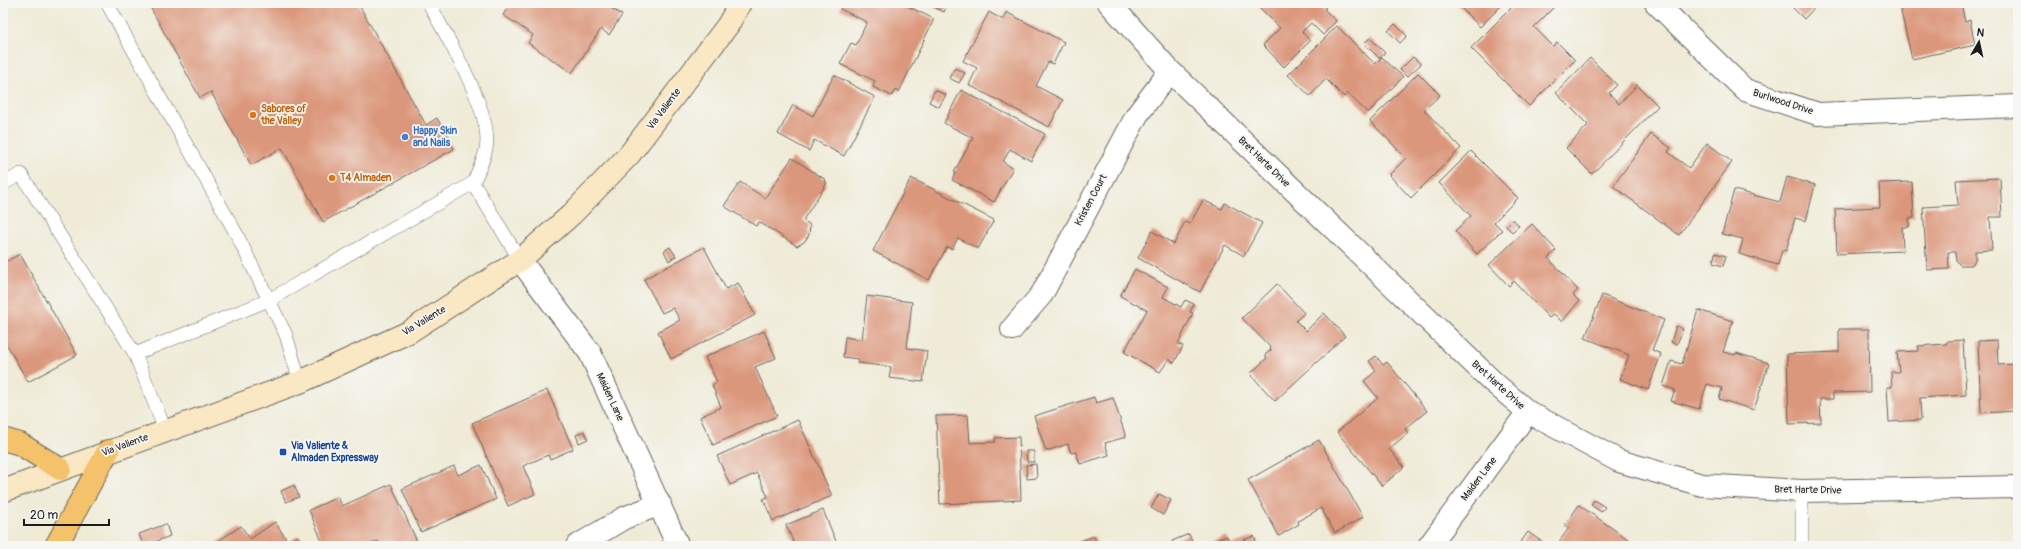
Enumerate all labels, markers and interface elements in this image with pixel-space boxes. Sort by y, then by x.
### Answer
north arrow [1959,22,1999,62]
text: N [1976,26,1986,40]
street label: Via Valiente [645,86,683,132]
street label: Burlwood Drive [1751,87,1815,117]
place label: Sabores of the Valley [260,103,307,127]
marker: Sabores of the Valley [248,110,258,120]
place label: Happy Skin and Nails [413,125,458,149]
marker: Happy Skin and Nails [400,132,410,142]
street label: Bret Harte Drive [1236,134,1292,190]
street label: Kristen Court [1072,171,1110,228]
place label: T4 Almaden [339,172,392,184]
marker: T4 Almaden [327,173,337,183]
street label: Via Valiente [400,303,448,339]
street label: Bret Harte Drive [1469,358,1527,412]
street label: Maiden Lane [594,371,626,423]
street label: Via Valiente [100,431,150,459]
place label: Via Valiente & Almaden Expressway [291,440,379,464]
marker: Via Valiente & Almaden Expressway [278,447,288,457]
street label: Maiden Lane [1459,455,1499,503]
street label: Bret Harte Drive [1774,483,1842,497]
scale bar [24,501,109,527]
text: 20 m [30,508,59,523]

